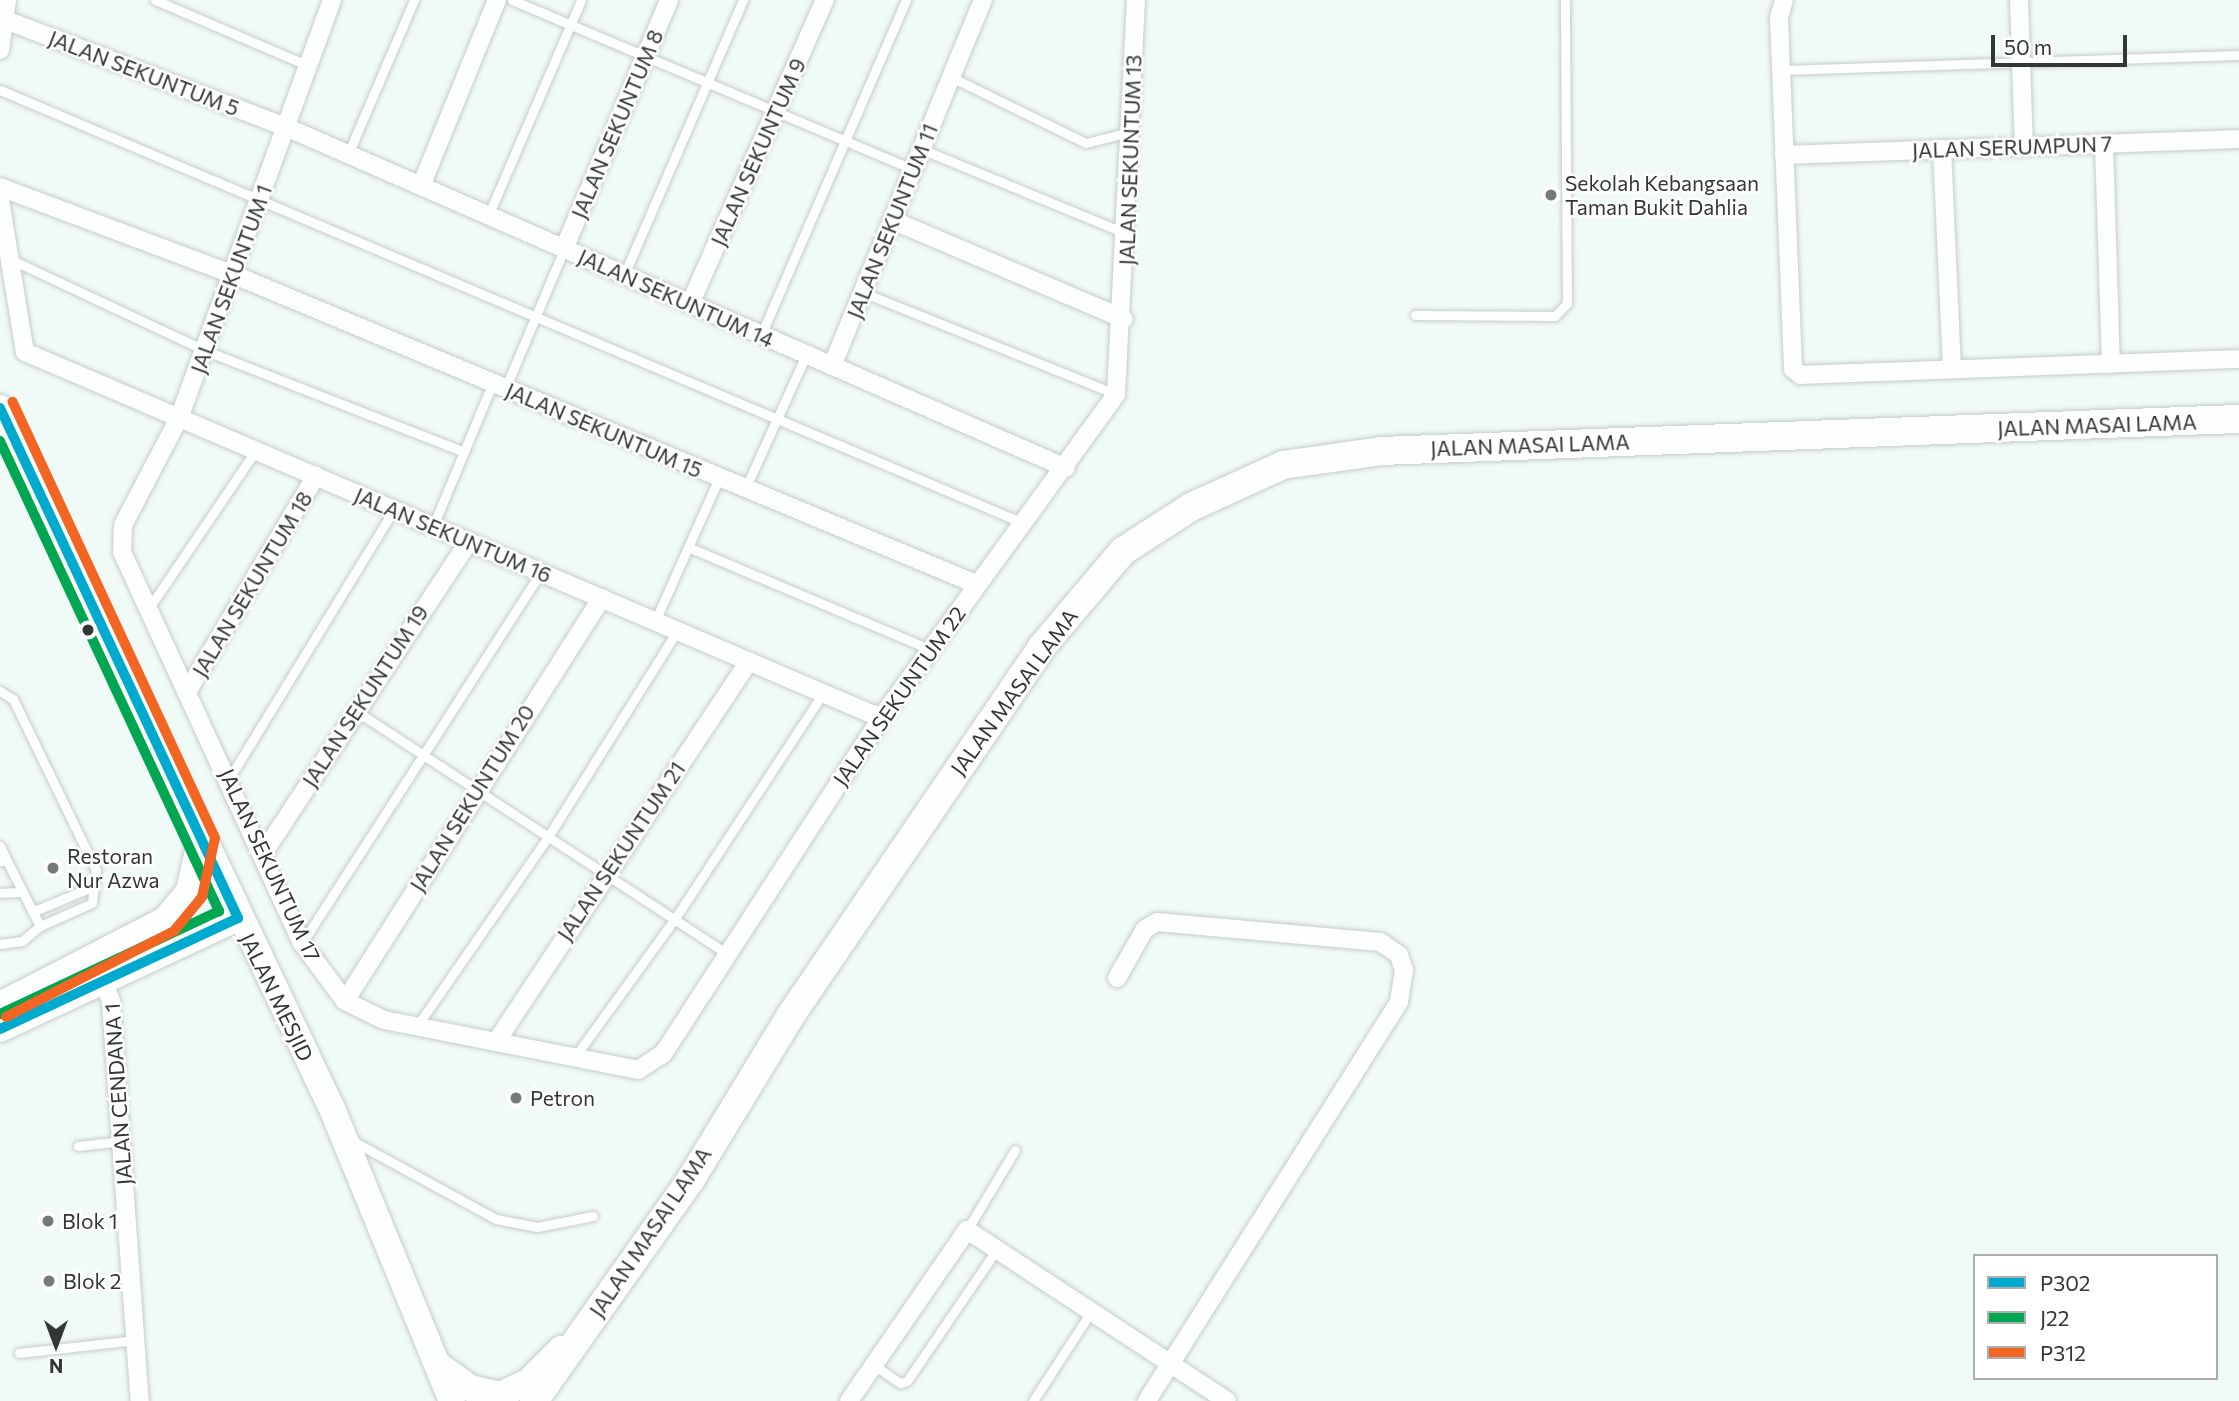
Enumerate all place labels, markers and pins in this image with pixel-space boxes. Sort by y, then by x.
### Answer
place label: Sekolah Kebangsaan Taman Bukit Dahlia [1565,170,1759,220]
marker: Sekolah Kebangsaan Taman Bukit Dahlia [1543,187,1559,203]
unlabelled marker [81,623,95,637]
place label: Restoran Nur Azwa [67,843,159,893]
marker: Restoran Nur Azwa [45,860,61,876]
place label: Petron [530,1085,595,1111]
marker: Petron [508,1090,524,1106]
place label: Blok 1 [62,1208,118,1234]
marker: Blok 1 [40,1213,56,1229]
place label: Blok 2 [63,1268,121,1294]
marker: Blok 2 [41,1273,57,1289]

